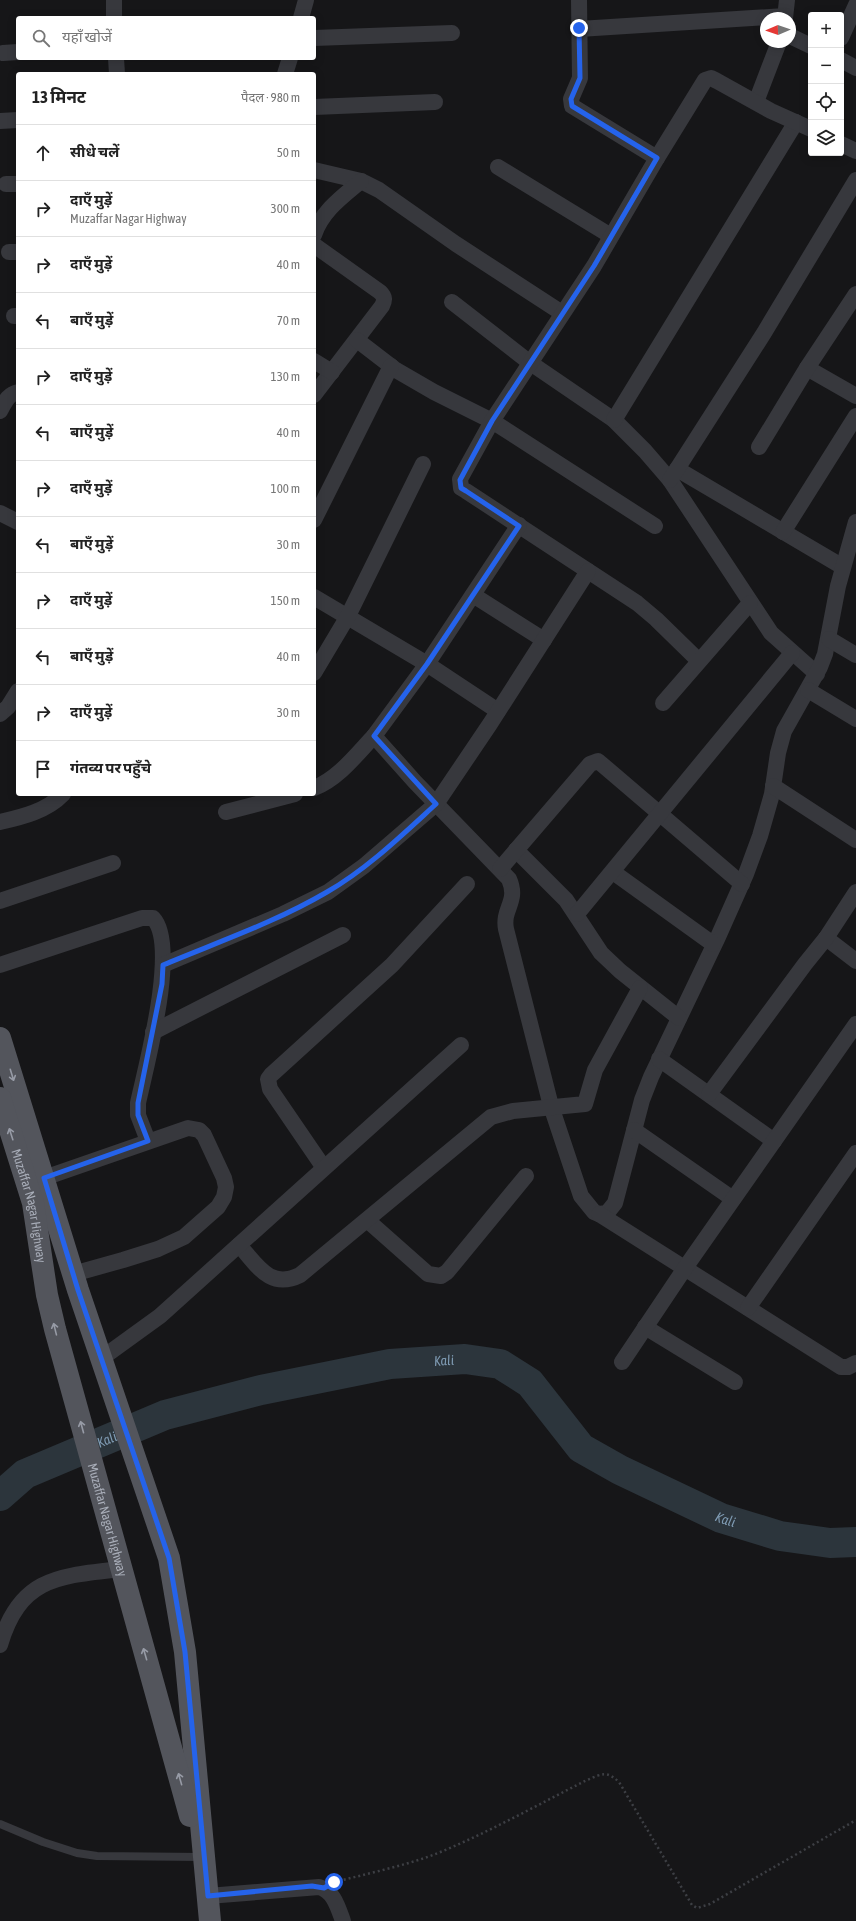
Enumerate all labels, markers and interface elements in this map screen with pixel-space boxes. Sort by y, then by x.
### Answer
north arrow [760,12,796,48]
map controls [808,12,844,156]
button: + [808,12,844,48]
search box [16,16,316,60]
route end [570,19,588,37]
icon: search [30,27,52,49]
text: यहाँ खोजें [62,28,112,45]
button: − [808,48,844,84]
button: locate [808,84,844,120]
text: 13 मिनट [32,87,86,107]
text: पैदल · 980 m [241,90,300,105]
button: layers [808,120,844,156]
icon: ahead [32,142,54,164]
text: सीधे चलें [70,143,119,160]
text: 50 m [277,145,300,160]
text: दाएँ मुड़ें [70,191,112,208]
icon: right [32,198,54,220]
text: 300 m [271,201,300,216]
text: Muzaffar Nagar Highway [70,211,187,226]
icon: right [32,254,54,276]
text: दाएँ मुड़ें [70,255,112,272]
text: 40 m [277,257,300,272]
icon: left [32,310,54,332]
text: बाएँ मुड़ें [70,311,113,328]
text: 70 m [277,313,300,328]
icon: right [32,366,54,388]
text: दाएँ मुड़ें [70,367,112,384]
text: 130 m [271,369,300,384]
icon: left [32,422,54,444]
text: बाएँ मुड़ें [70,423,113,440]
text: 40 m [277,425,300,440]
icon: right [32,478,54,500]
text: दाएँ मुड़ें [70,479,112,496]
text: 100 m [271,481,300,496]
icon: left [32,534,54,556]
text: बाएँ मुड़ें [70,535,113,552]
text: 30 m [277,537,300,552]
icon: right [32,590,54,612]
text: दाएँ मुड़ें [70,591,112,608]
text: 150 m [271,593,300,608]
icon: left [32,646,54,668]
text: बाएँ मुड़ें [70,647,113,664]
text: 40 m [277,649,300,664]
icon: right [32,702,54,724]
text: दाएँ मुड़ें [70,703,112,720]
text: 30 m [277,705,300,720]
icon: arrive [32,758,54,780]
text: गंतव्य पर पहुँचे [70,759,151,776]
one-way arrow [9,1068,16,1081]
one-way arrow [7,1128,14,1141]
street label: Muzaffar Nagar Highway [9,1147,50,1264]
one-way arrow [50,1323,58,1336]
water label: Kali [433,1352,454,1369]
one-way arrow [78,1421,85,1434]
water label: Kali [94,1428,119,1451]
street label: Muzaffar Nagar Highway [85,1462,131,1579]
water label: Kali [713,1508,737,1530]
one-way arrow [141,1648,148,1661]
one-way arrow [176,1773,183,1786]
route start [325,1873,343,1891]

